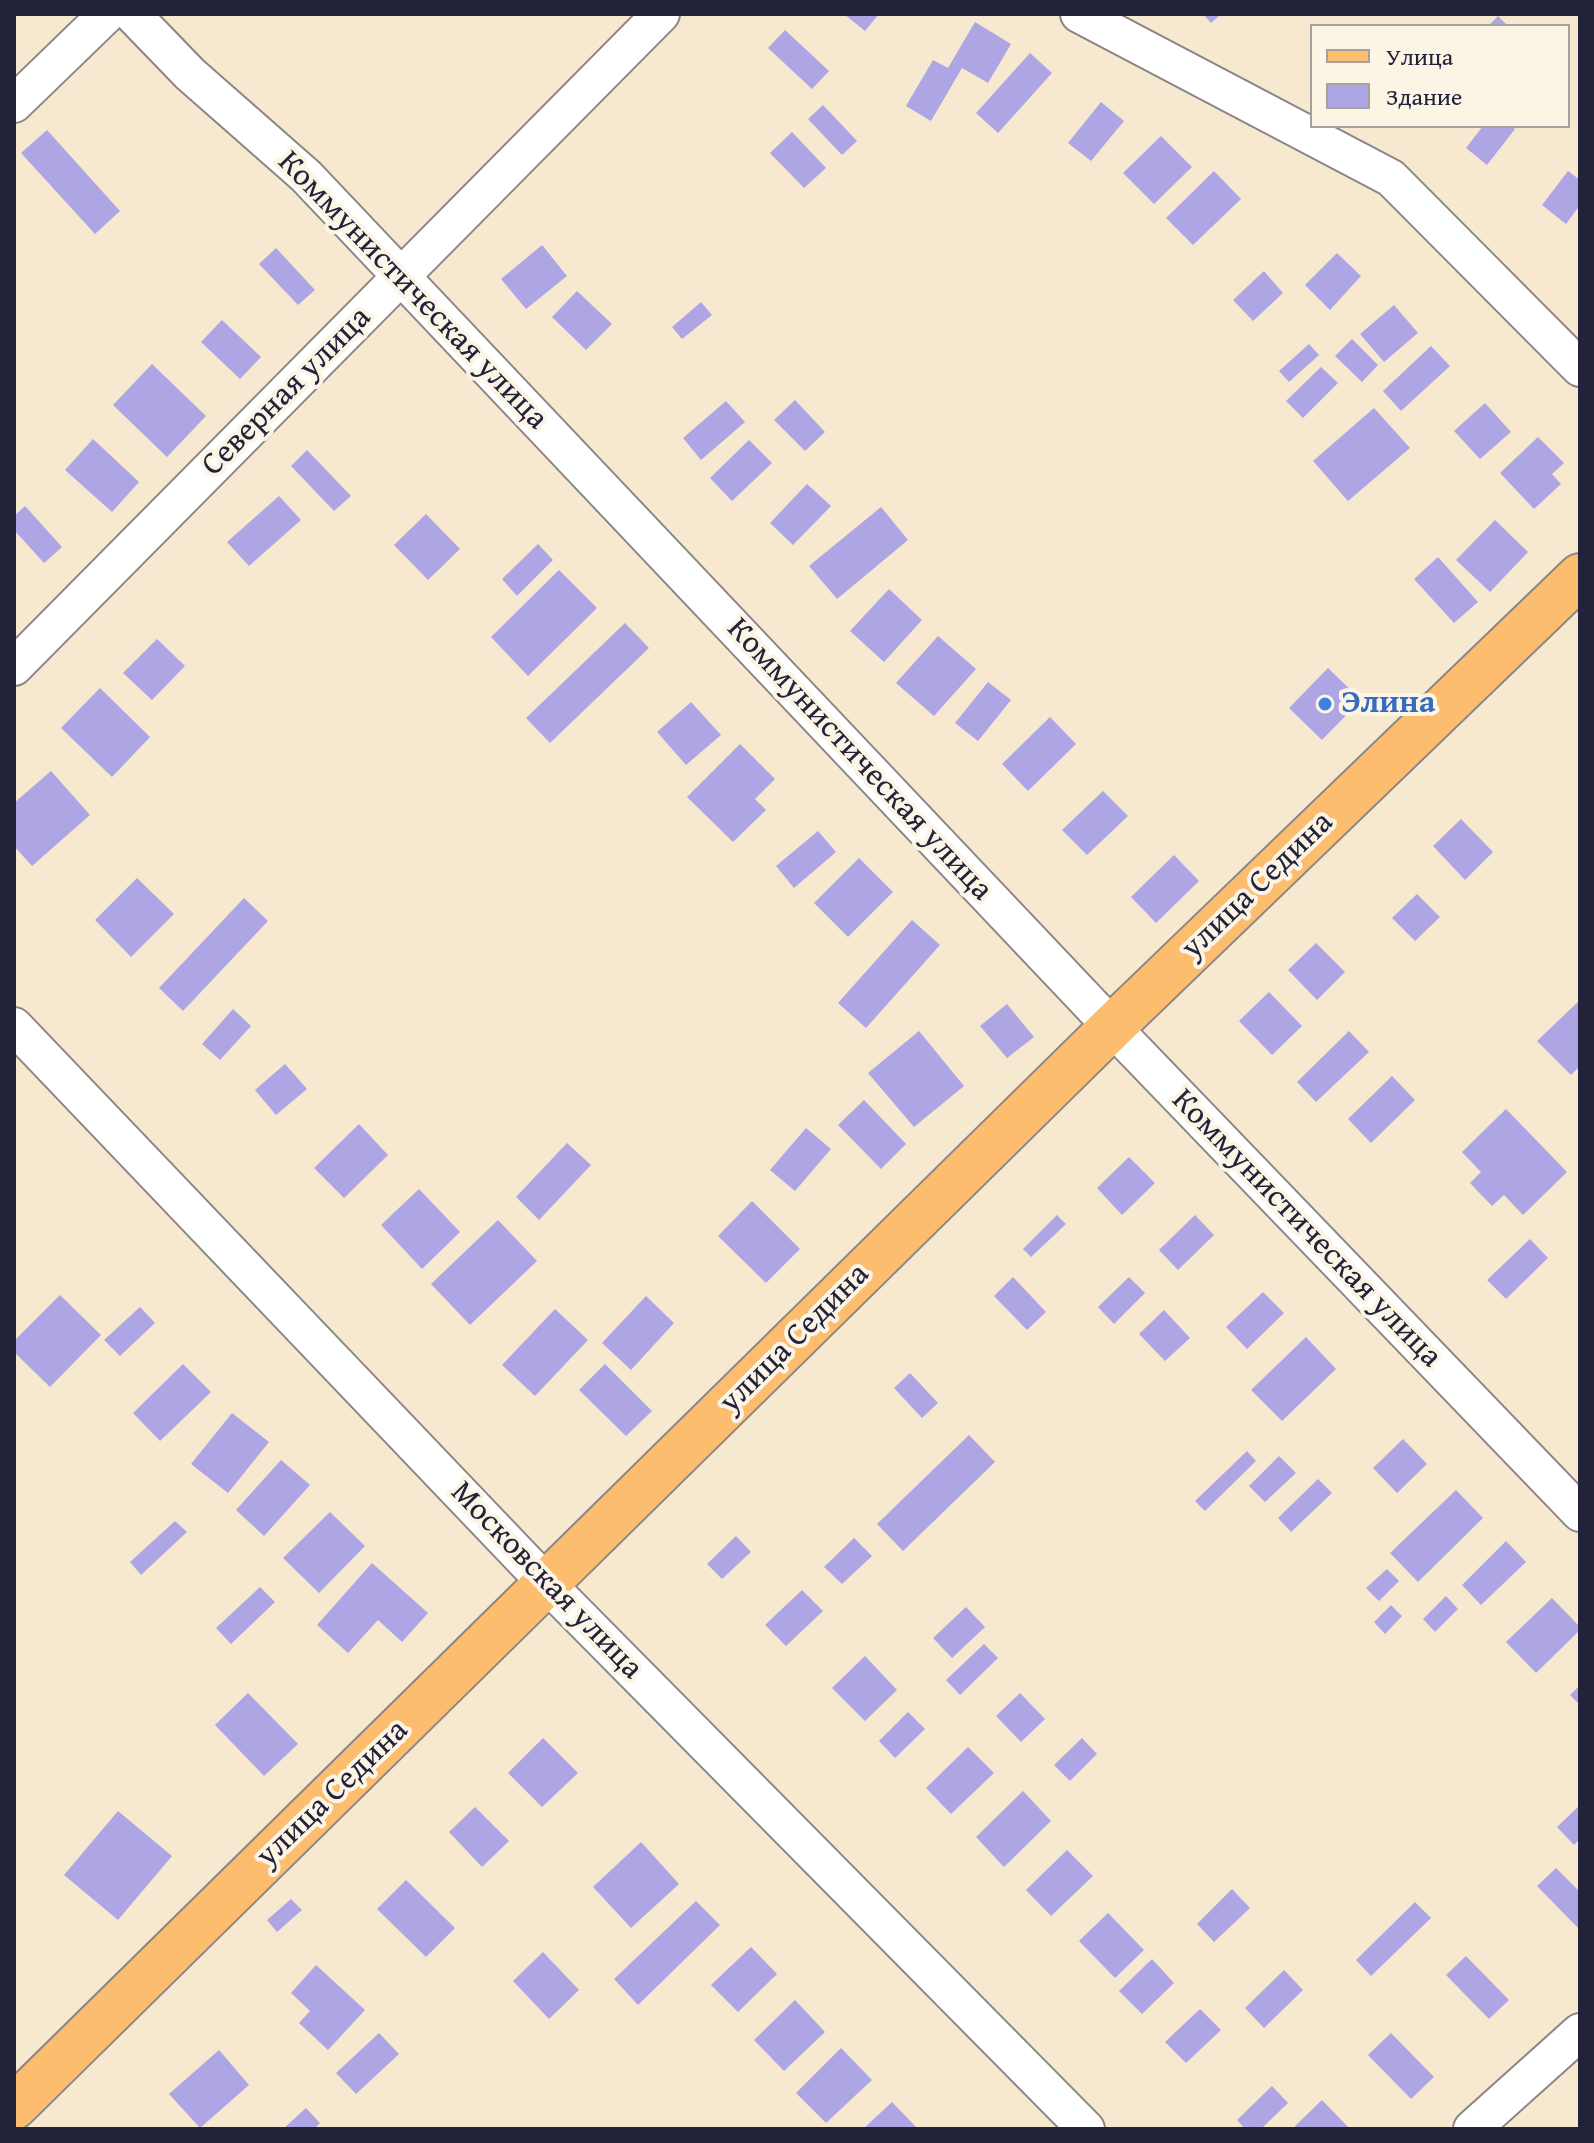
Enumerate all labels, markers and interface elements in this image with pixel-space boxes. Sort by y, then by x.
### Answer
legend [1310,24,1570,128]
text: Улица [1386,39,1453,74]
text: Здание [1386,79,1462,114]
street label: Коммунистическая улица [269,144,555,438]
street label: Северная улица [194,299,380,485]
street label: Коммунистическая улица [718,611,1000,909]
place label: Элина [1341,685,1435,723]
marker: Элина [1316,695,1334,713]
street label: улица Седина [1174,804,1342,968]
street label: Коммунистическая улица [1163,1082,1449,1376]
street label: улица Седина [712,1256,878,1422]
street label: Московская улица [442,1474,650,1688]
street label: улица Седина [249,1712,417,1876]

